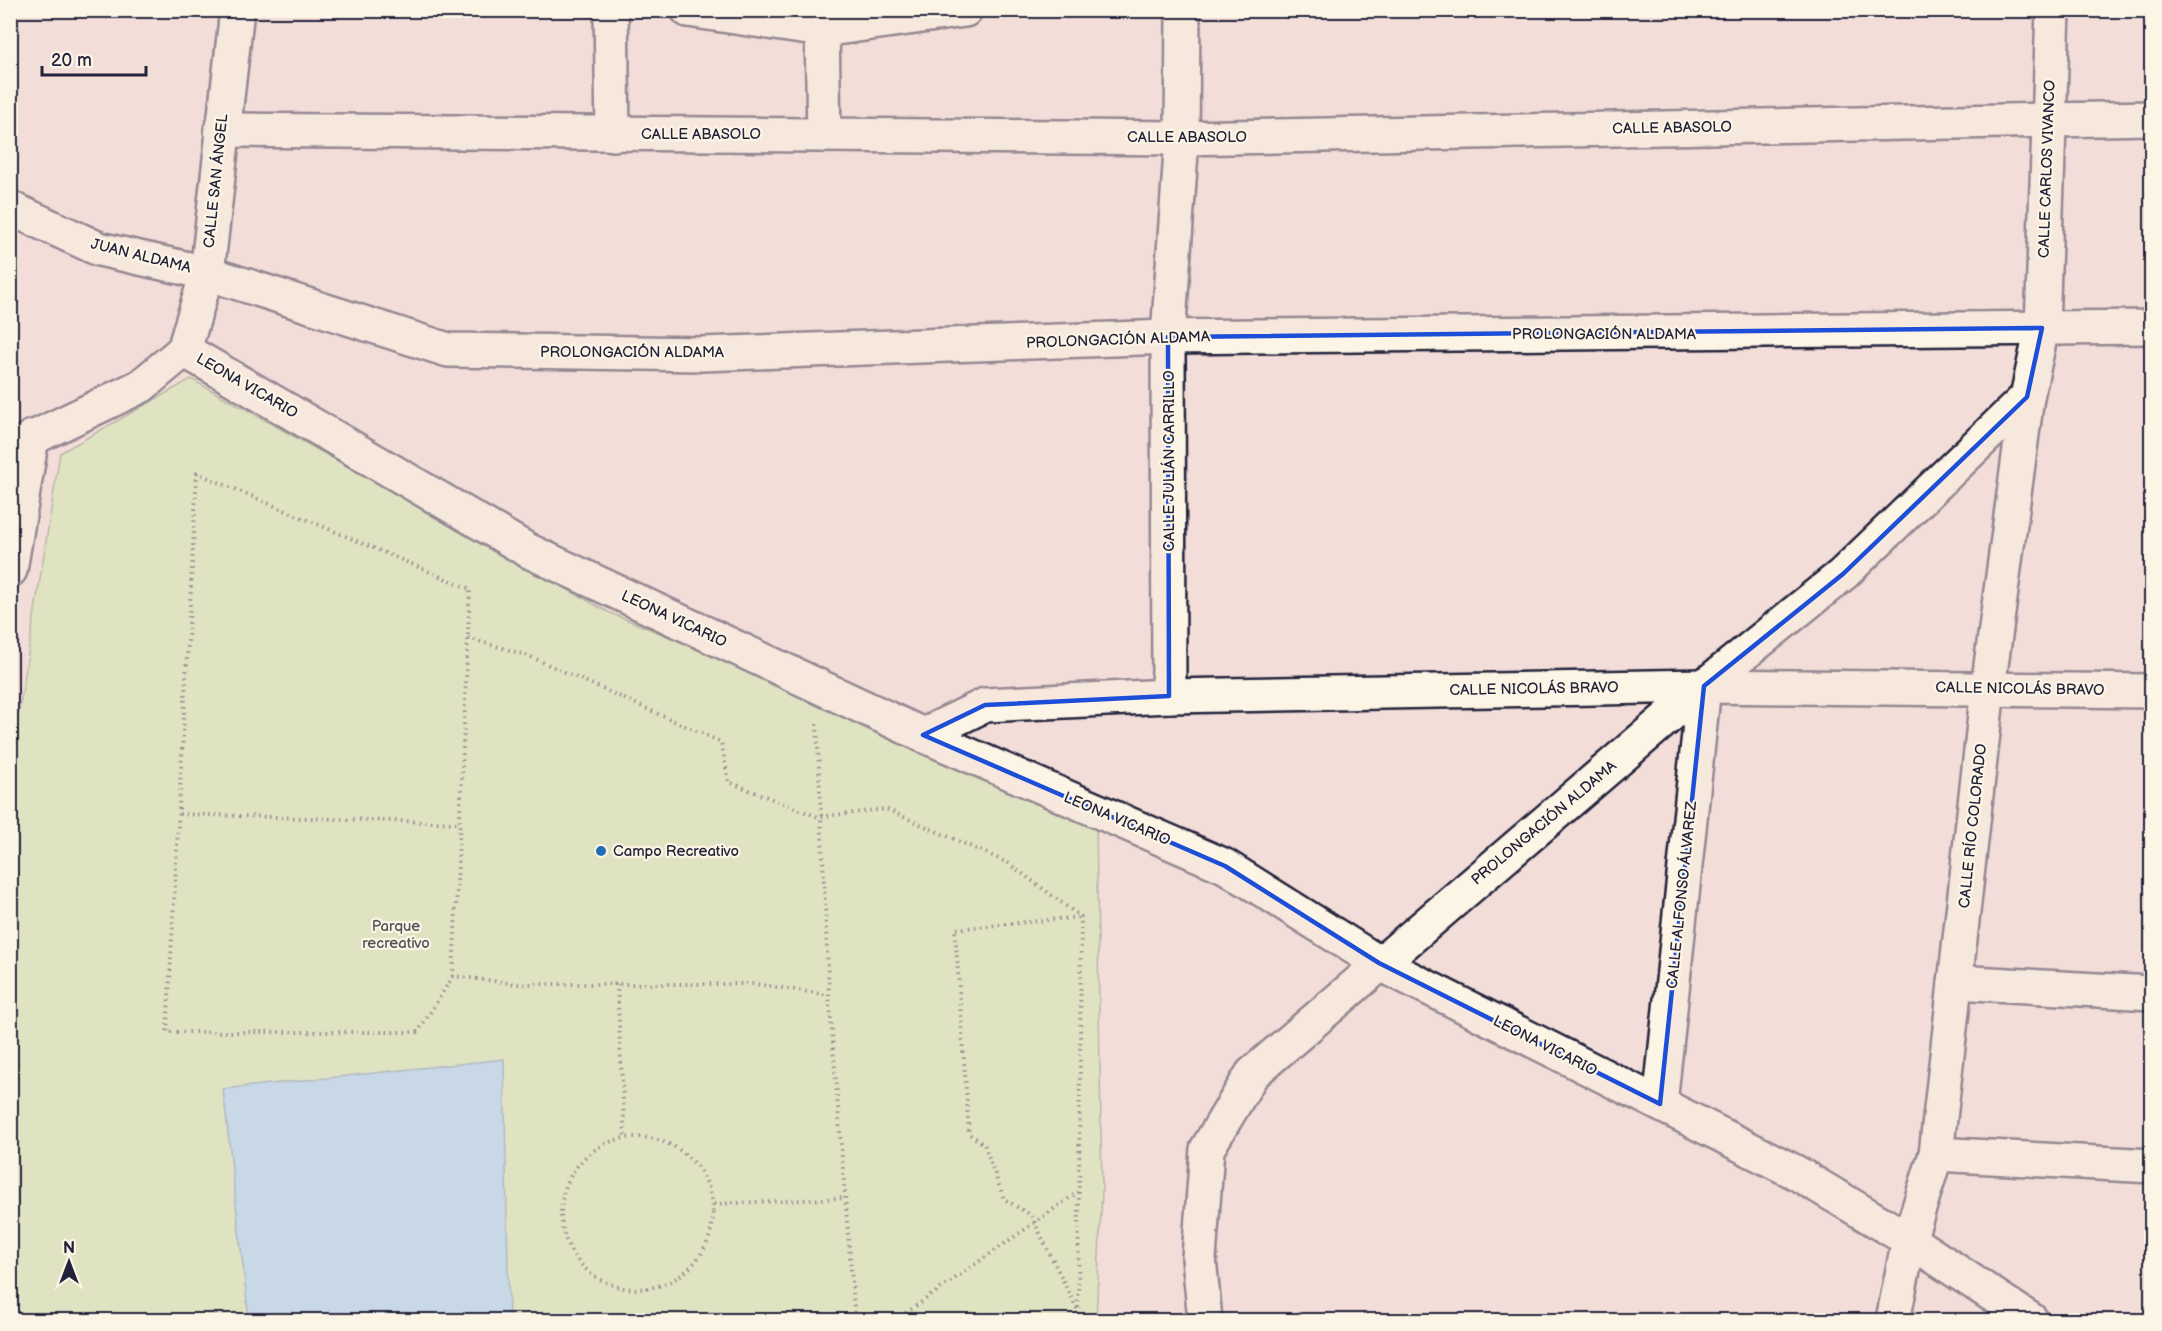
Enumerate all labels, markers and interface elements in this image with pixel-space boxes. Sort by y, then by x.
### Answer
scale bar [42,39,146,77]
text: 20 m [51,50,92,71]
street label: CALLE CARLOS VIVANCO [2034,80,2060,258]
street label: CALLE SAN ÁNGEL [200,113,233,249]
street label: CALLE ABASOLO [1612,117,1732,139]
street label: CALLE ABASOLO [641,125,761,144]
street label: CALLE ABASOLO [1127,128,1247,147]
street label: JUAN ALDAMA [89,234,194,278]
street label: PROLONGACIÓN ALDAMA [1512,325,1697,344]
street label: PROLONGACIÓN ALDAMA [1026,327,1211,353]
street label: PROLONGACIÓN ALDAMA [540,343,725,362]
street label: LEONA VICARIO [193,349,301,423]
street label: CALLE JULIÁN CARRILLO [1160,370,1179,552]
street label: LEONA VICARIO [618,586,730,652]
street label: CALLE NICOLÁS BRAVO [1449,678,1619,700]
street label: CALLE NICOLÁS BRAVO [1935,678,2105,700]
street label: CALLE RÍO COLORADO [1955,743,1991,909]
street label: PROLONGACIÓN ALDAMA [1467,756,1621,889]
street label: LEONA VICARIO [1061,788,1173,850]
street label: CALLE ALFONSO ÁLVAREZ [1663,799,1701,990]
place label: Campo Recreativo [613,842,739,861]
marker: Campo Recreativo [594,844,608,858]
park label: Parque recreativo [362,917,430,953]
street label: LEONA VICARIO [1490,1012,1600,1080]
north arrow [39,1232,99,1292]
text: N [63,1239,75,1258]

